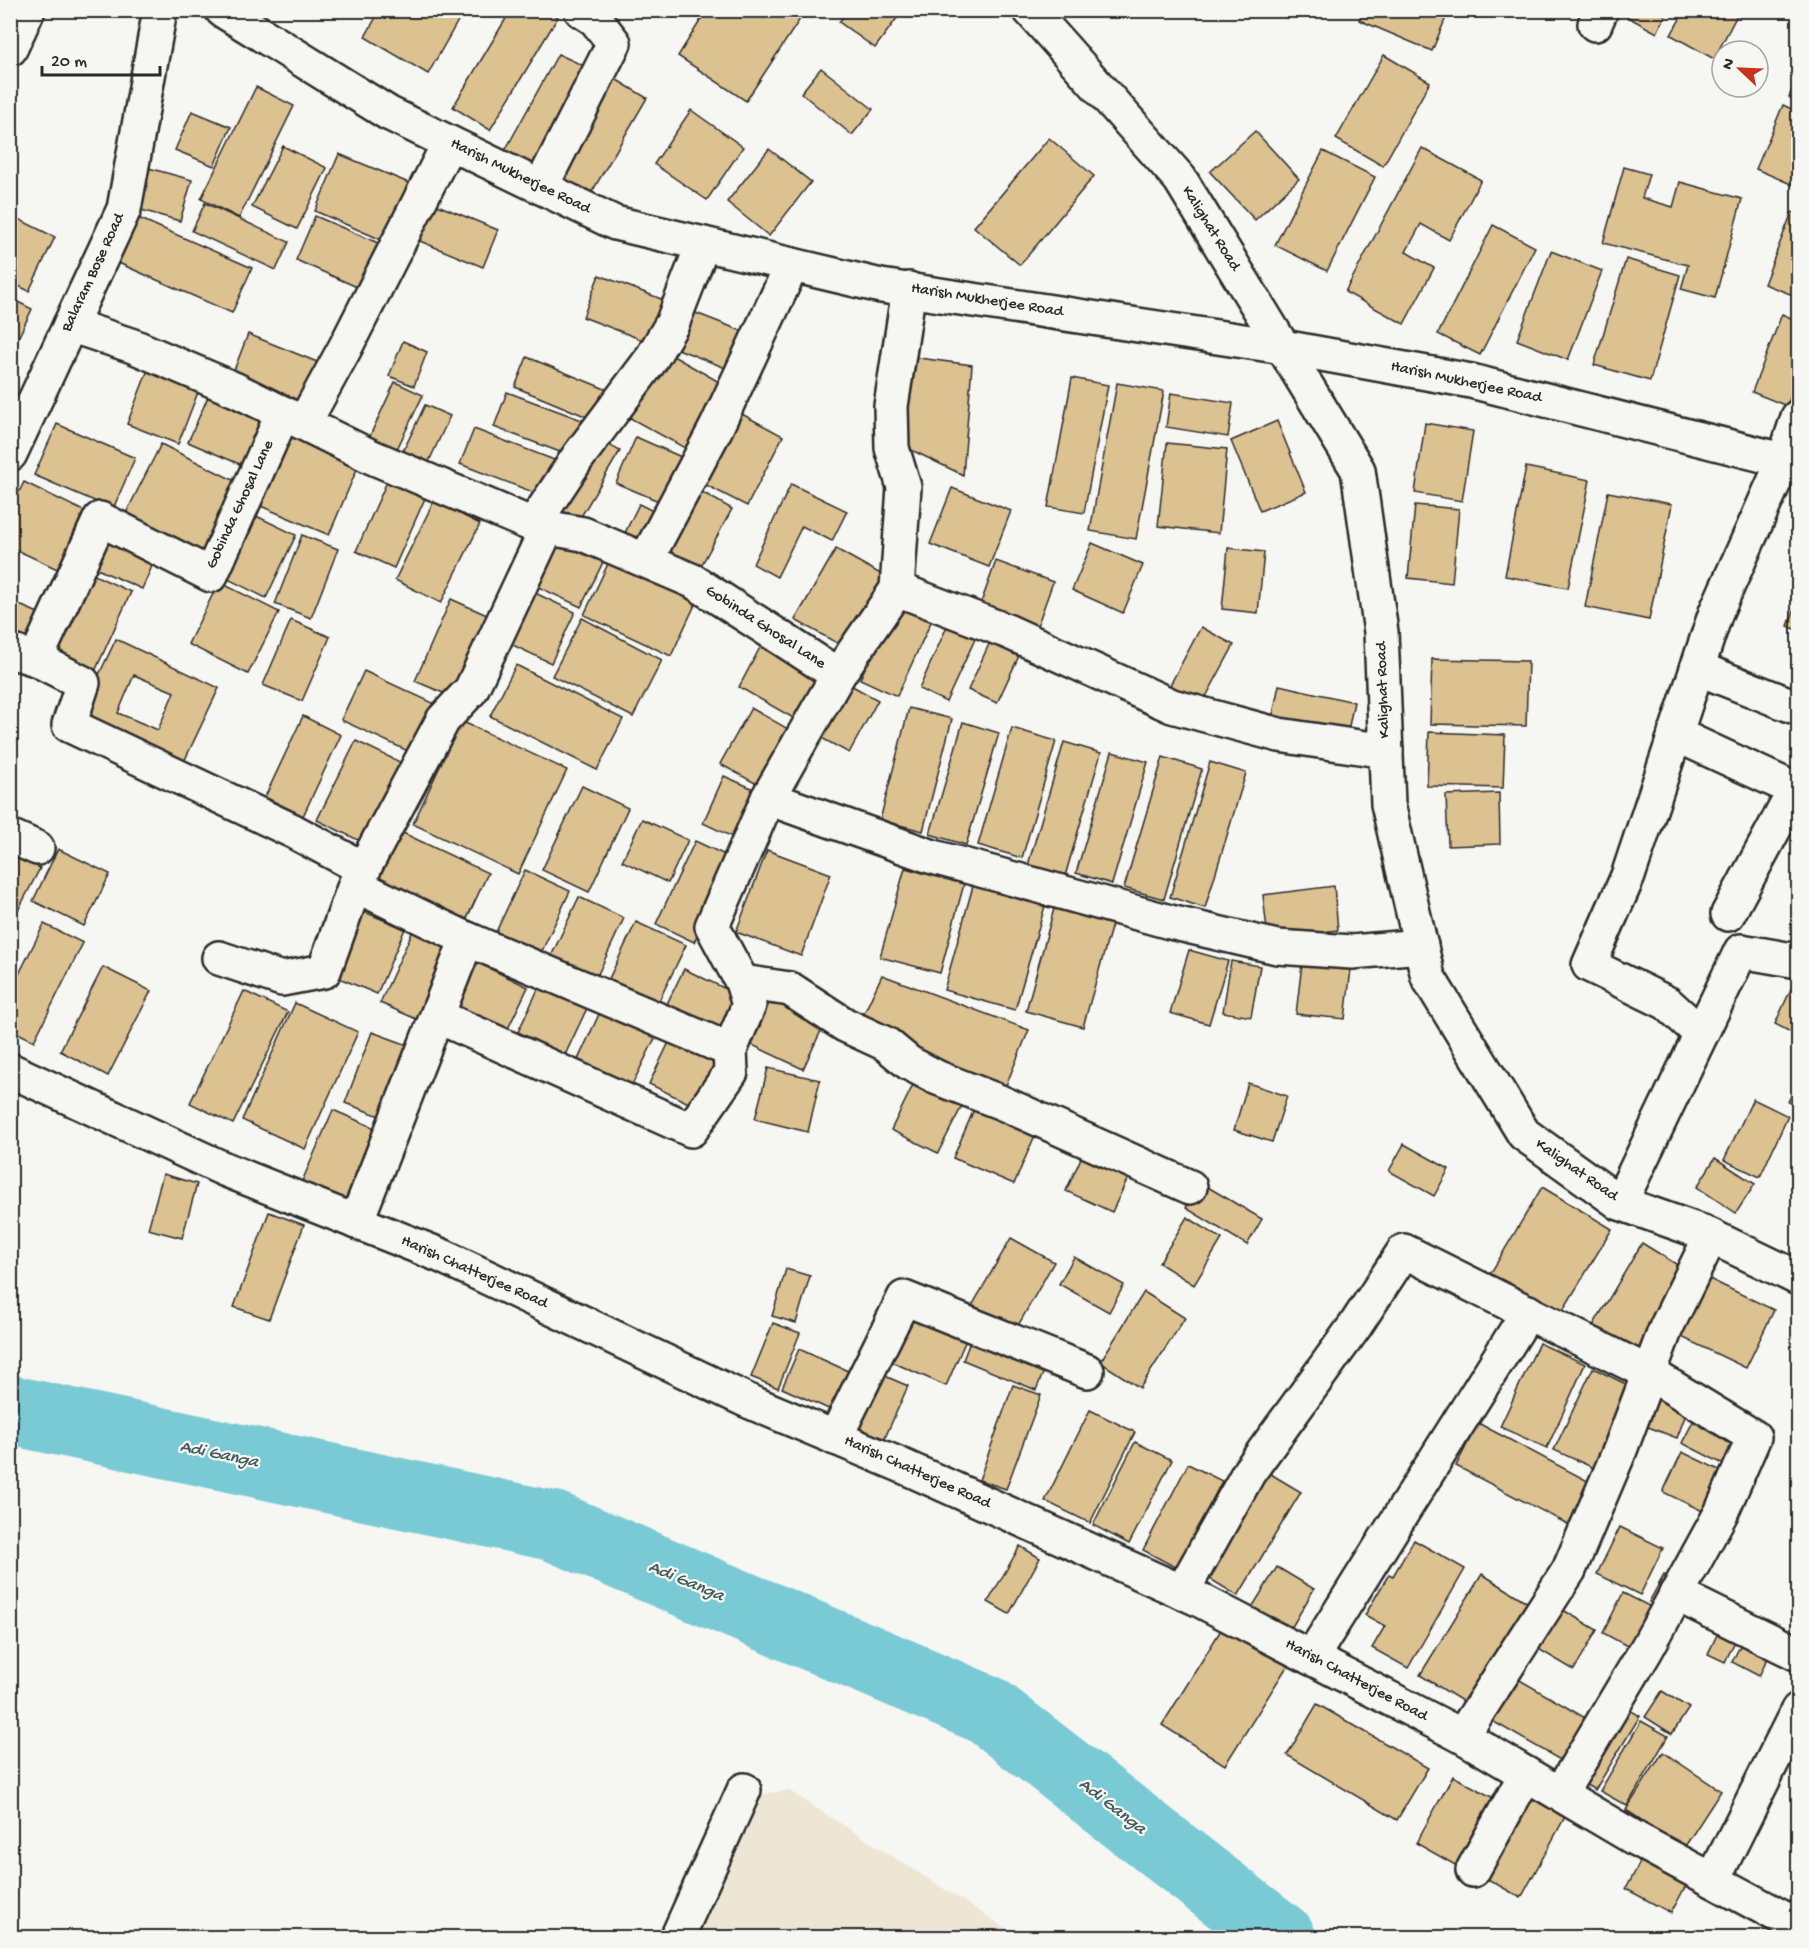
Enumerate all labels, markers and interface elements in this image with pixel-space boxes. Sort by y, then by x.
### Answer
scale bar [42,39,160,77]
north arrow [1710,39,1770,99]
text: 20 m [51,52,87,73]
text: N [1719,55,1740,73]
street label: Harish Mukherjee Road [447,135,595,220]
street label: Kalighat Road [1176,183,1244,276]
street label: Balaram Bose Road [58,209,130,336]
street label: Harish Mukherjee Road [910,280,1066,323]
street label: Harish Mukherjee Road [1389,358,1545,409]
street label: Gobinda Ghosal Lane [203,437,279,572]
street label: Gobinda Ghosal Lane [701,582,829,674]
street label: Kalighat Road [1373,640,1395,739]
street label: Kalighat Road [1531,1136,1622,1207]
street label: Harish Chatterjee Road [398,1232,552,1315]
street label: Harish Chatterjee Road [841,1432,995,1515]
water label: Adi Ganga [178,1436,261,1474]
water label: Adi Ganga [645,1557,728,1608]
street label: Harish Chatterjee Road [1282,1635,1432,1727]
water label: Adi Ganga [1074,1774,1151,1840]

